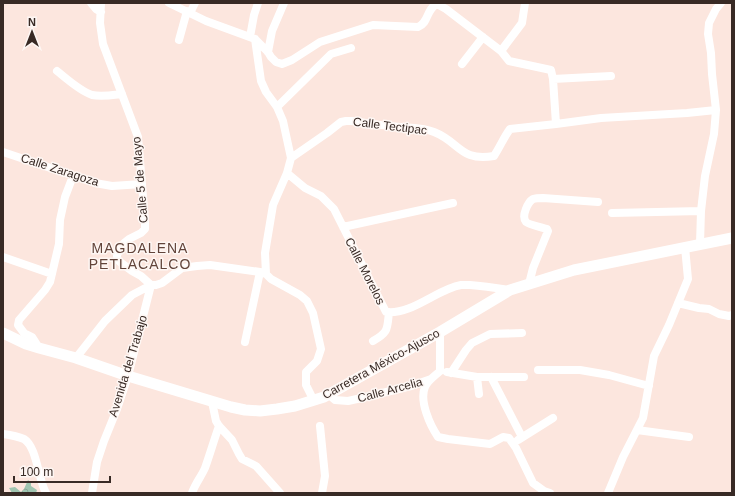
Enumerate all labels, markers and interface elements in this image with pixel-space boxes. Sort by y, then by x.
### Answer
north arrow [12,12,52,52]
text: N [28,16,36,28]
street label: Calle Tectipac [352,115,428,137]
street label: Calle 5 de Mayo [129,136,151,224]
street label: Calle Zaragoza [19,151,101,189]
street label: Calle Morelos [342,235,388,307]
district label: MAGDALENA PETLACALCO [89,240,191,272]
street label: Avenida del Trabajo [106,313,150,419]
street label: Carretera México-Ajusco [320,326,442,402]
street label: Calle Arcelia [356,375,424,405]
scale bar [14,458,110,484]
text: 100 m [20,465,53,479]

